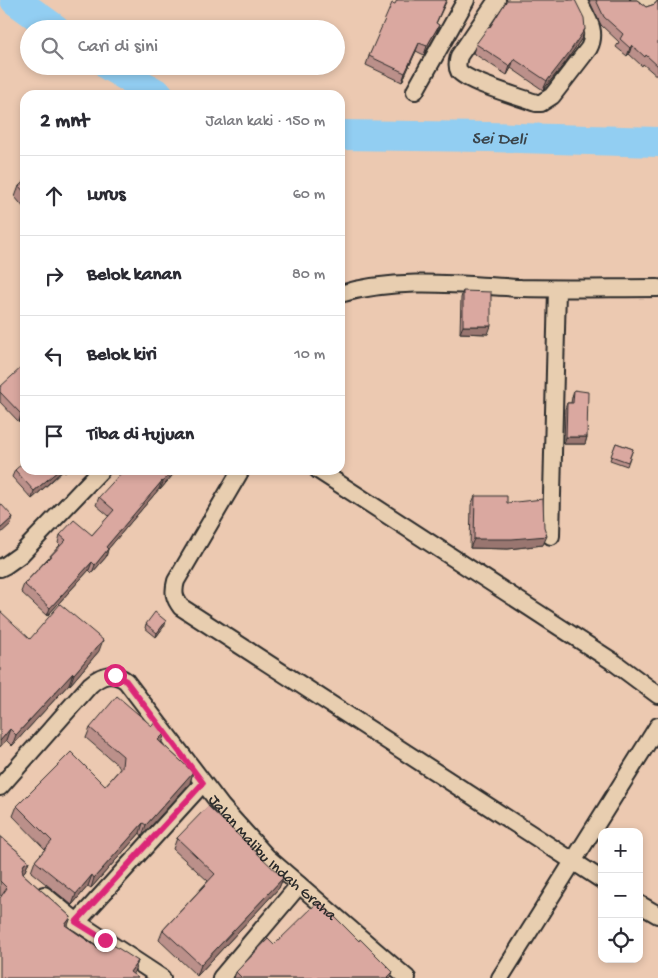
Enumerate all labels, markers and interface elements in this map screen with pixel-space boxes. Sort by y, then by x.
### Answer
search box [20,20,345,75]
icon: search [38,34,66,62]
text: Cari di sini [78,36,158,59]
text: 2 mnt [40,110,89,135]
text: Jalan kaki · 150 m [206,113,325,132]
water label: Sei Deli [471,129,529,151]
icon: ahead [40,182,68,210]
text: Lurus [87,184,126,207]
text: 60 m [293,186,325,205]
icon: right [40,262,68,290]
text: Belok kanan [87,264,181,287]
text: 80 m [292,266,325,285]
icon: left [40,342,68,370]
text: Belok kiri [87,344,157,367]
text: 10 m [294,346,325,365]
icon: arrive [40,422,68,450]
text: Tiba di tujuan [87,424,194,447]
route start [104,664,127,687]
street label: Jalan Malibu Indah Graha [203,792,340,927]
map controls [598,828,643,963]
button: + [598,828,643,873]
button: − [598,873,643,918]
button: locate [598,918,643,963]
route end [94,929,117,952]

